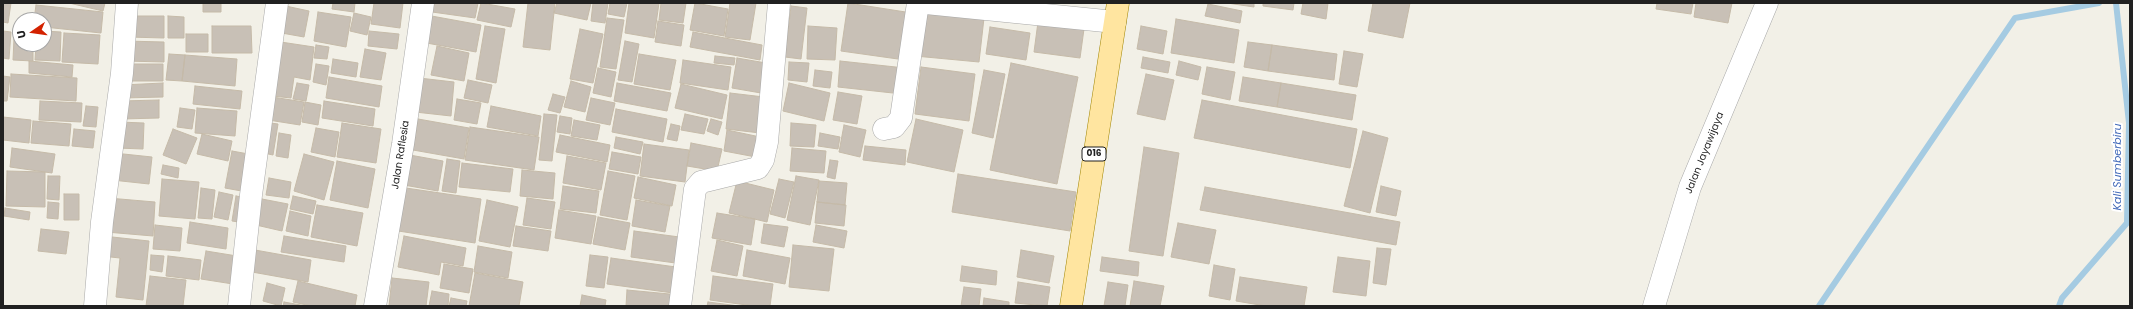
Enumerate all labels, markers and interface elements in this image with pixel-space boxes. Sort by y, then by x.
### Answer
north arrow [12,12,52,52]
text: U [13,29,30,40]
street label: Jalan Jayawijaya [1683,110,1727,196]
street label: Jalan Raflesia [390,120,412,190]
water label: Kali Sumberbiru [2111,123,2125,211]
road number: 016 [1082,147,1106,161]

